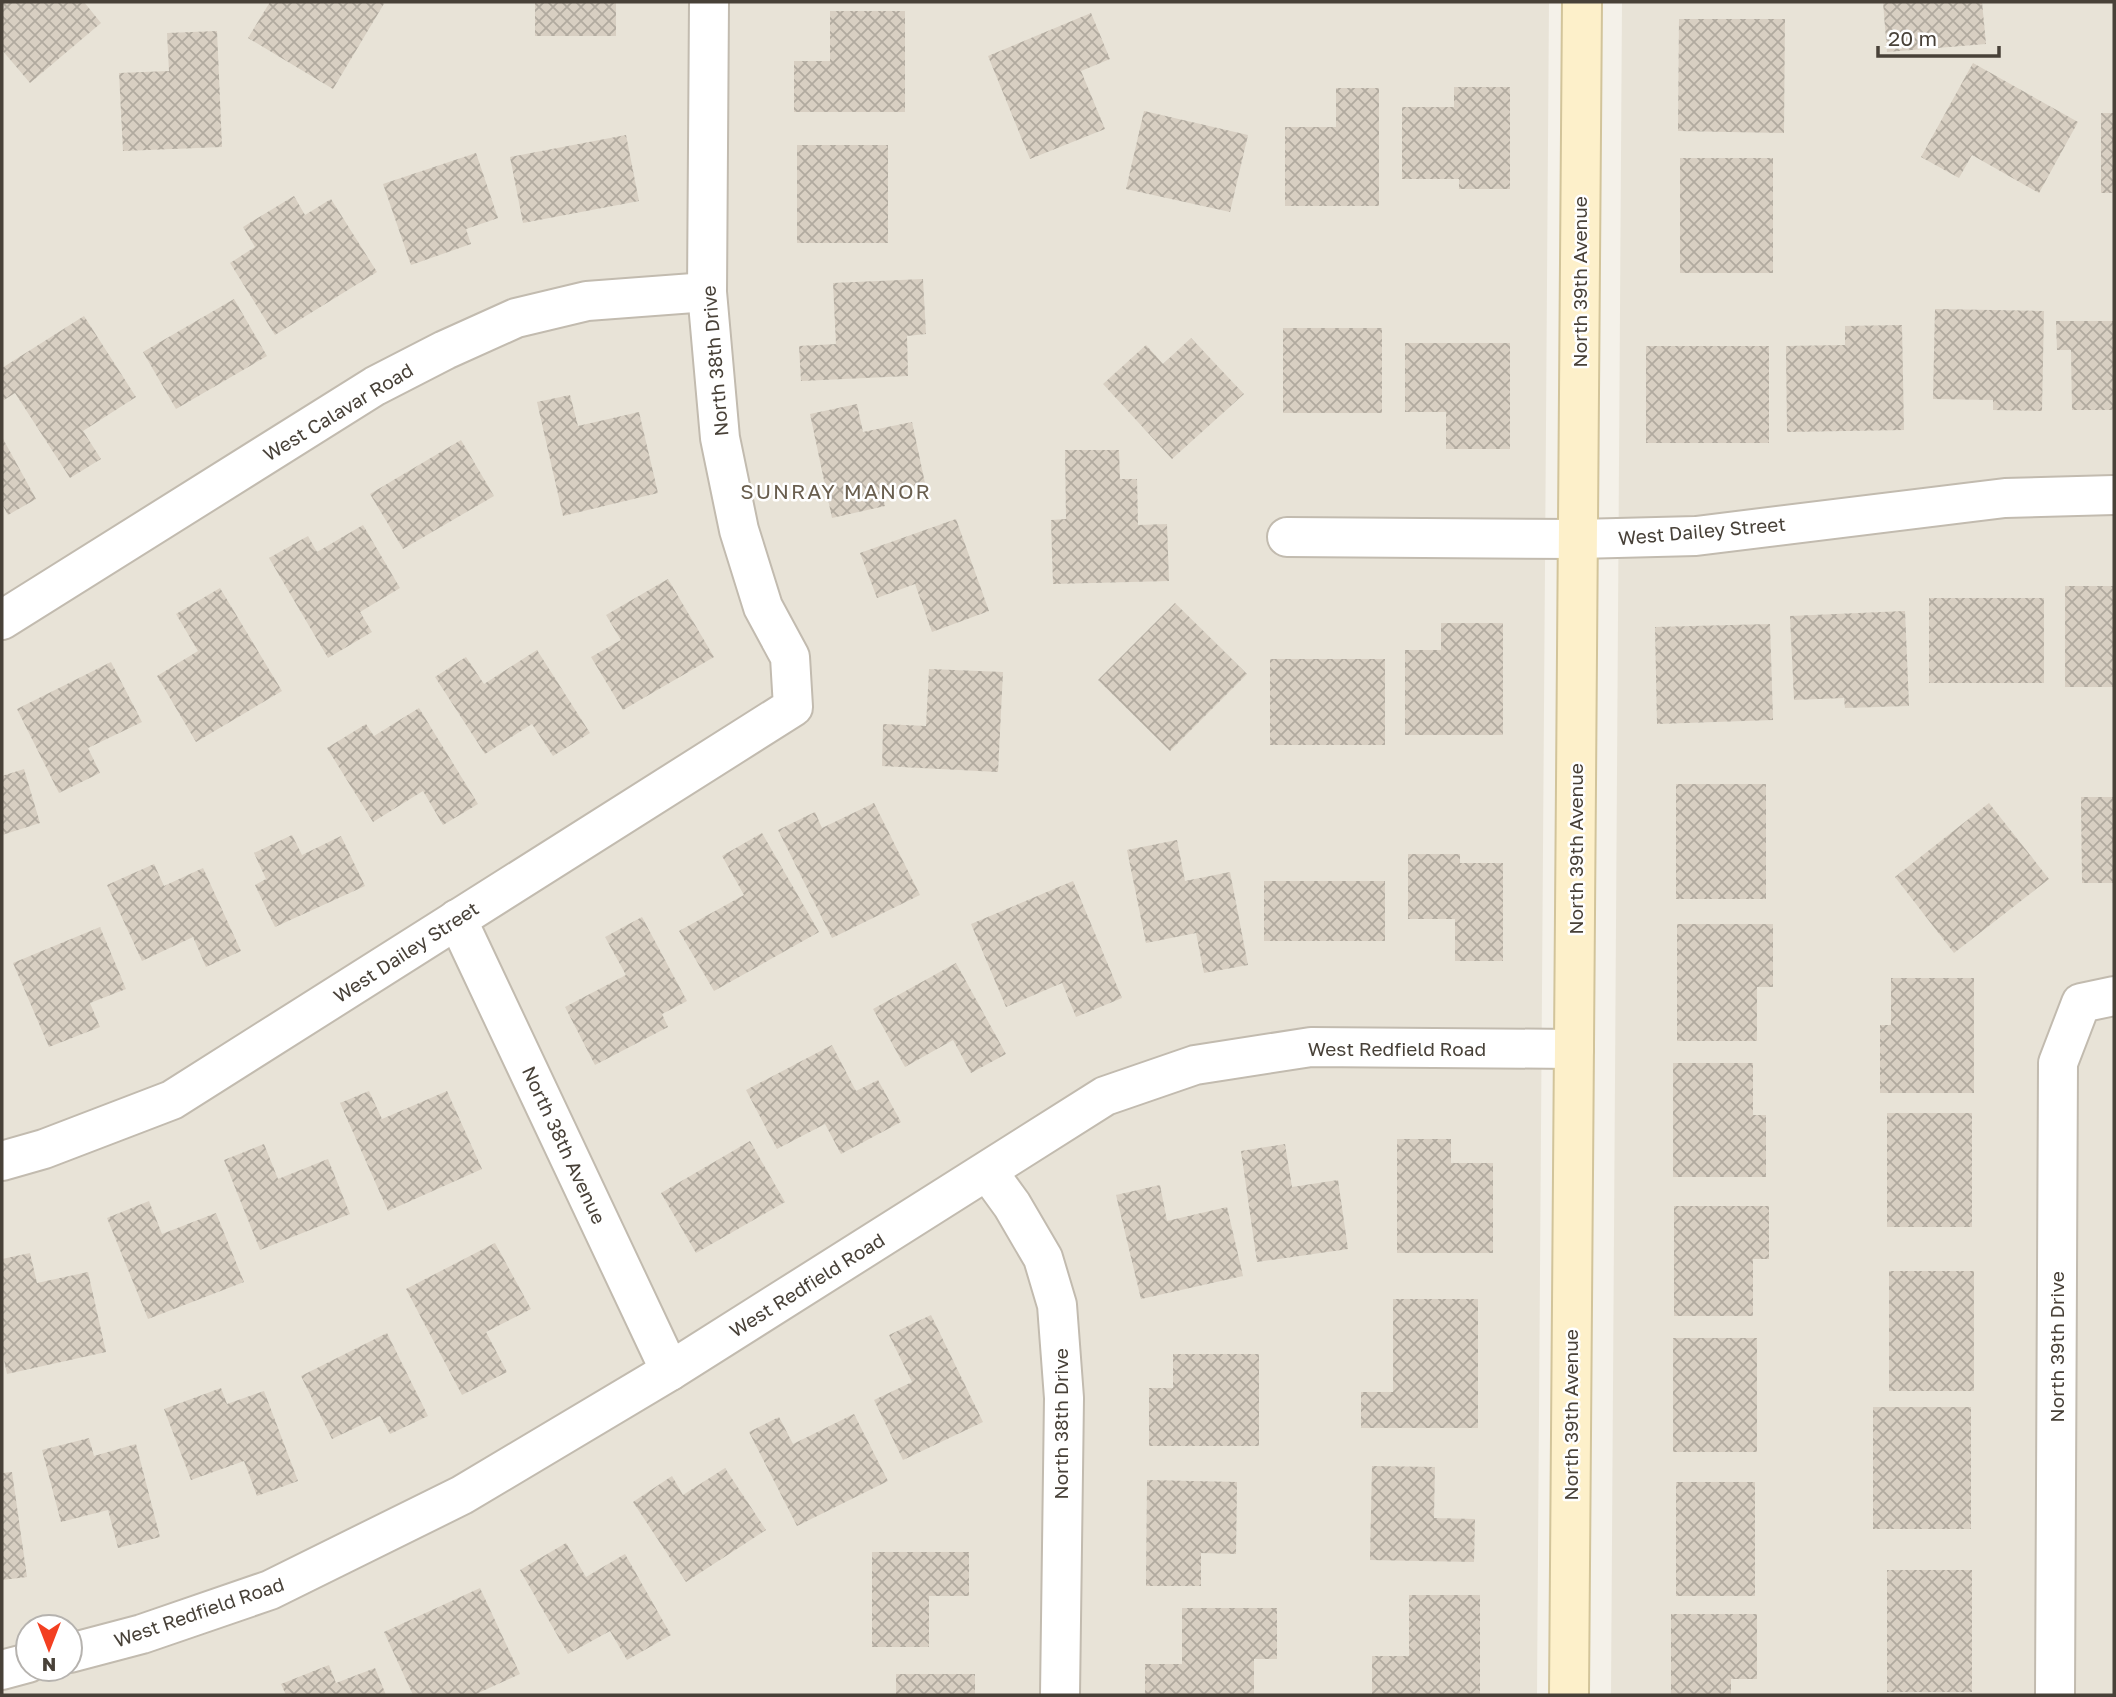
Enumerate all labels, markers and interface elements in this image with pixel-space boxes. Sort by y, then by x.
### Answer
scale bar [1878,14,1999,58]
text: 20 m [1888,25,1937,51]
street label: North 39th Avenue [1568,196,1591,368]
street label: North 38th Drive [696,285,733,438]
street label: West Calavar Road [259,358,417,465]
district label: SUNRAY MANOR [740,478,932,504]
street label: West Dailey Street [1617,512,1787,549]
street label: North 39th Avenue [1564,763,1587,935]
street label: West Dailey Street [329,896,483,1007]
street label: West Redfield Road [1308,1037,1486,1060]
street label: North 38th Avenue [518,1062,611,1227]
street label: West Redfield Road [725,1228,888,1342]
street label: North 39th Drive [2045,1271,2068,1423]
street label: North 39th Avenue [1559,1329,1582,1501]
street label: North 38th Drive [1049,1348,1072,1500]
street label: West Redfield Road [111,1572,287,1651]
north arrow [14,1613,84,1683]
text: N [42,1654,56,1677]

